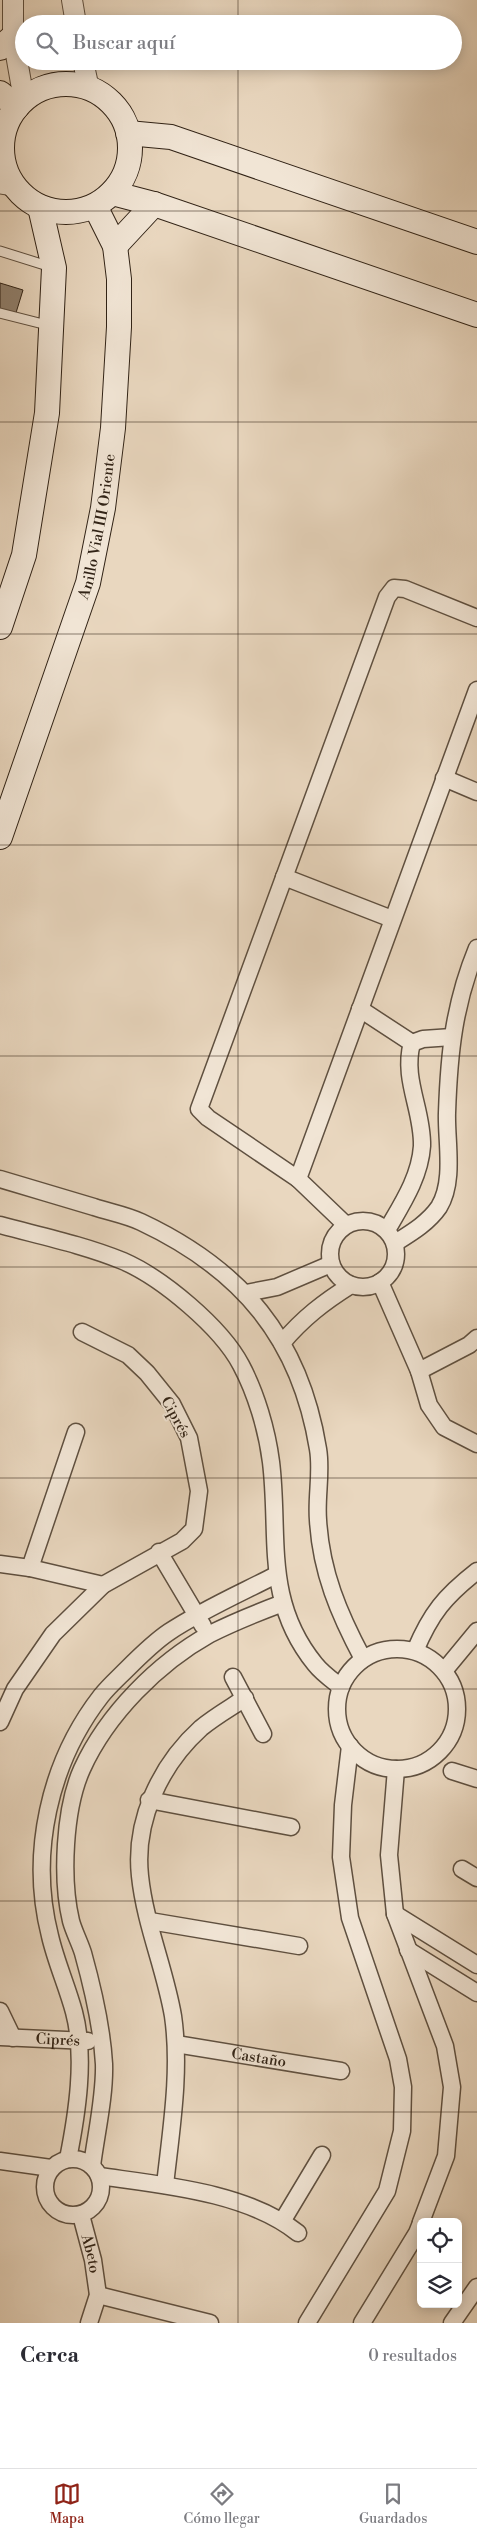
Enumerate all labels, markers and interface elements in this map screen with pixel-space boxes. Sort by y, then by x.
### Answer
search box [15,15,462,70]
icon: search [33,29,61,57]
text: Buscar aquí [73,31,175,55]
street label: Anillo Vial III Oriente [74,453,120,603]
street label: Ciprés [156,1393,195,1441]
street label: Ciprés [35,2030,81,2051]
street label: Castaño [230,2044,288,2072]
map controls [417,2218,462,2308]
button: locate [417,2218,462,2263]
street label: Abeto [76,2231,104,2275]
button: layers [417,2263,462,2308]
text: Cerca [20,2343,79,2369]
text: 0 resultados [368,2346,457,2366]
tab: Mapa [50,2480,84,2528]
tab: Cómo llegar [184,2480,260,2528]
tab: Guardados [359,2480,427,2528]

